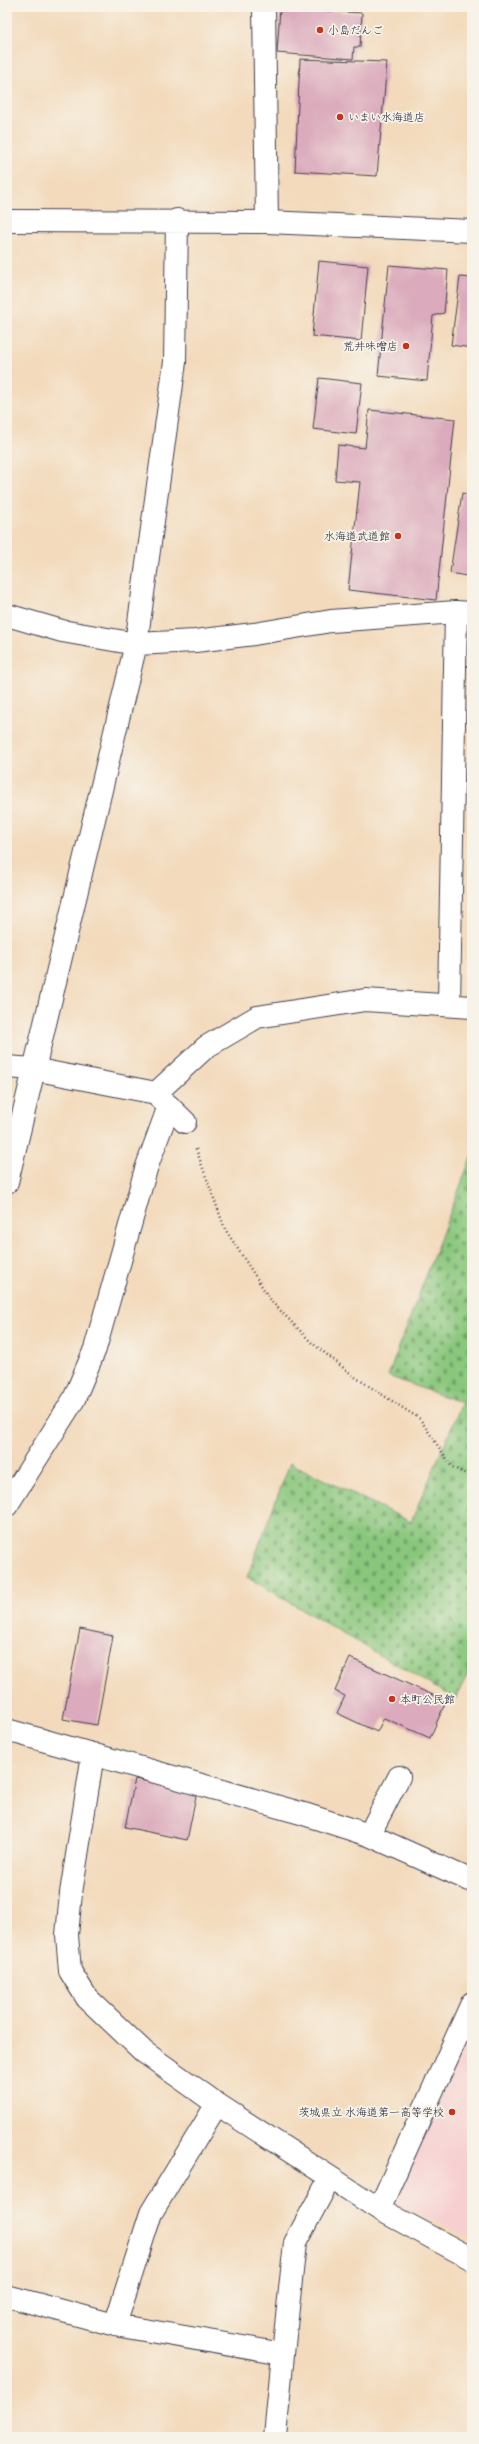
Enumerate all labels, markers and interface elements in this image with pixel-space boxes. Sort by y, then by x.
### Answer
place label: 小島だんご [328,23,383,37]
marker: 小島だんご [315,25,325,35]
place label: いまい水海道店 [348,110,425,124]
marker: いまい水海道店 [335,112,345,122]
place label: 荒井味噌店 [343,339,398,353]
marker: 荒井味噌店 [401,341,411,351]
place label: 水海道武道館 [324,529,390,543]
marker: 水海道武道館 [393,531,403,541]
place label: 本町公民館 [400,1692,455,1706]
marker: 本町公民館 [387,1694,397,1704]
place label: 茨城県立 水海道第一高等学校 [298,2105,444,2119]
marker: 茨城県立 水海道第一高等学校 [447,2107,457,2117]

